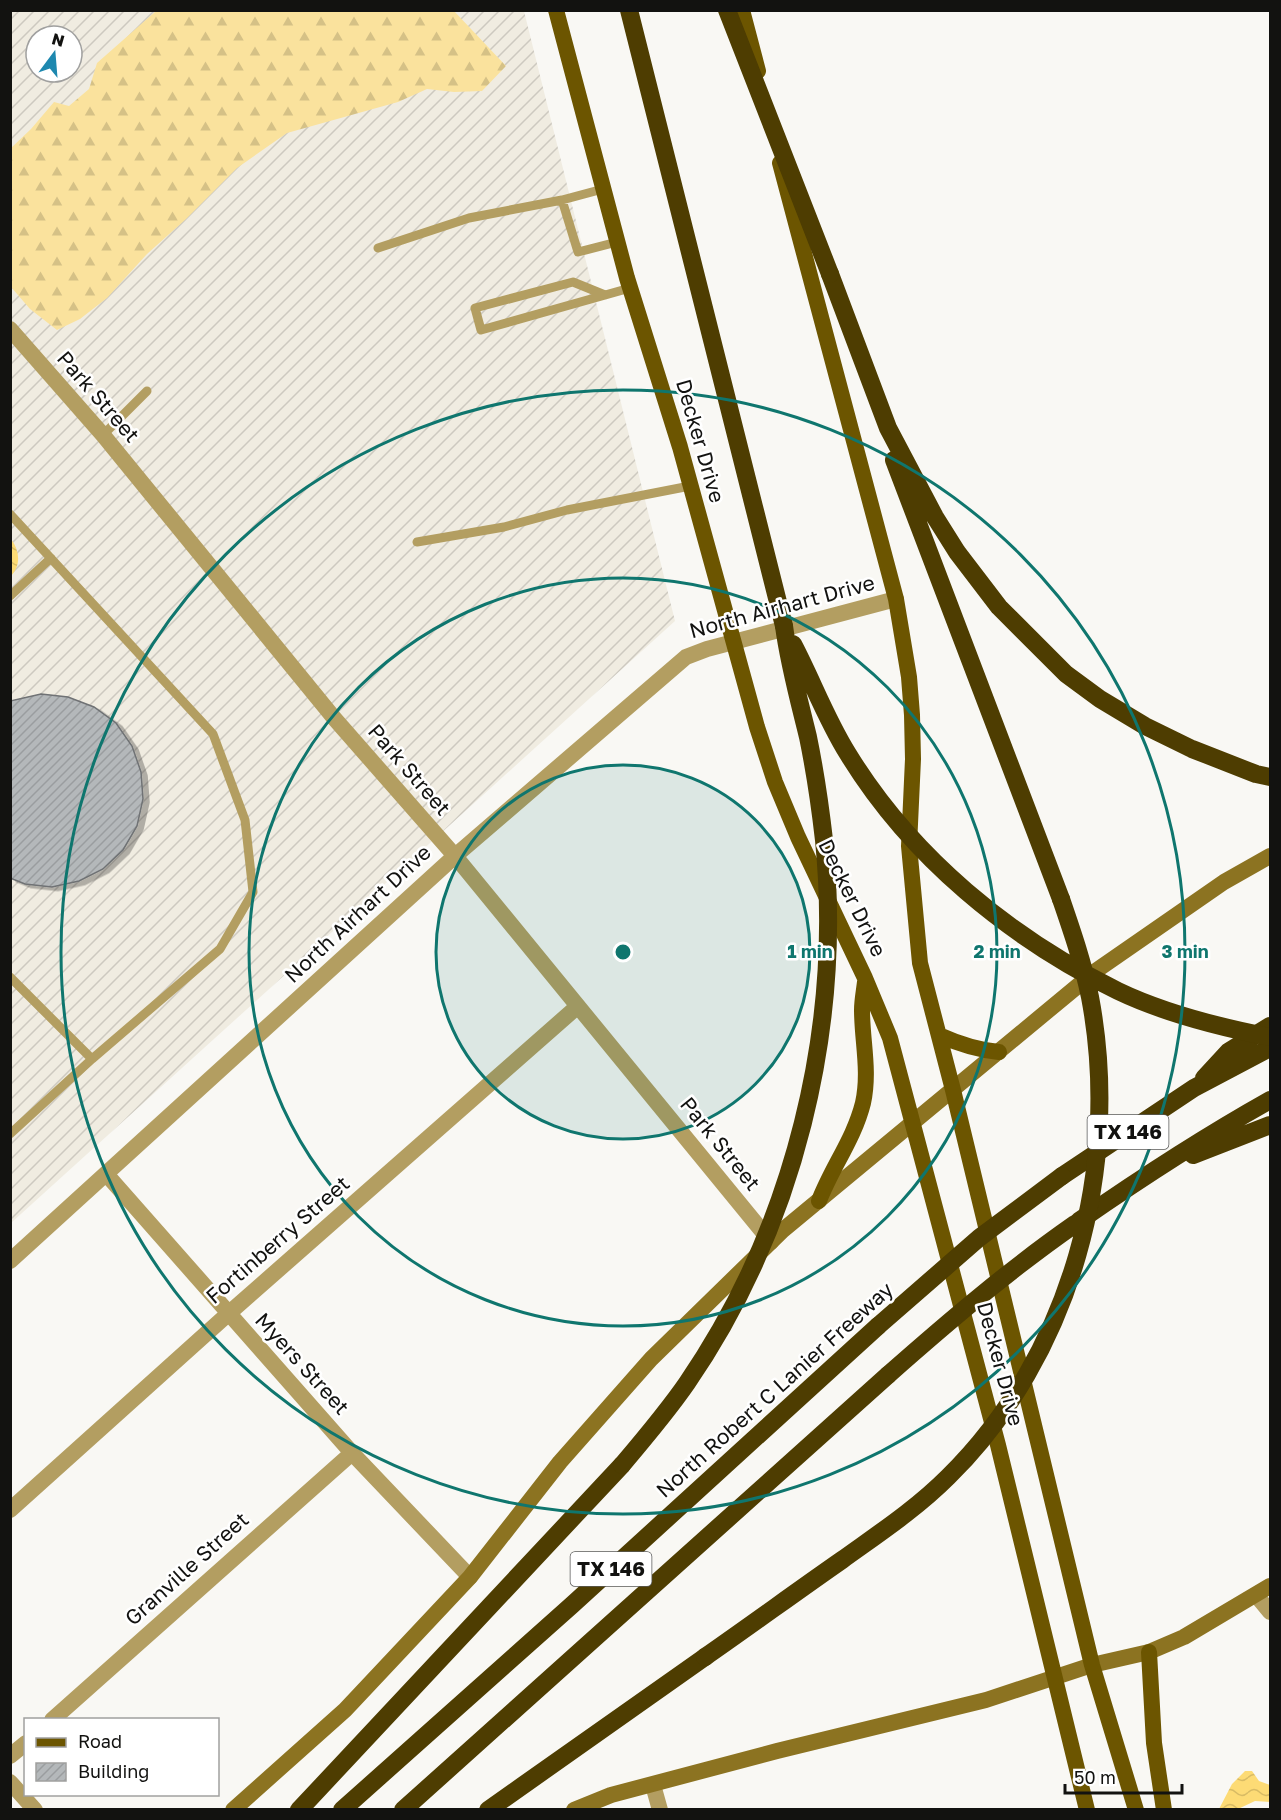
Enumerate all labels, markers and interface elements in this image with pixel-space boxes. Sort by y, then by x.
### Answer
north arrow [24,24,84,84]
text: N [50,28,67,51]
street label: Park Street [52,345,146,447]
street label: Decker Drive [671,376,731,506]
street label: North Airhart Drive [686,569,877,643]
street label: Park Street [363,718,457,820]
street label: Decker Drive [813,835,893,961]
street label: North Airhart Drive [279,839,436,988]
text: 1 min [787,940,833,962]
text: 2 min [973,940,1021,962]
text: 3 min [1161,940,1209,962]
centre of rings [613,942,633,962]
street label: Park Street [675,1091,766,1195]
road number: TX 146 [1088,1115,1168,1149]
street label: Fortinberry Street [200,1170,354,1309]
street label: North Robert C Lanier Freeway [650,1276,898,1503]
street label: Decker Drive [972,1299,1030,1429]
street label: Myers Street [250,1307,355,1420]
street label: Granville Street [119,1506,253,1631]
road number: TX 146 [570,1552,652,1586]
legend [24,1718,219,1796]
text: Road [78,1730,122,1752]
scale bar [1065,1757,1182,1795]
text: Building [78,1760,149,1782]
text: 50 m [1074,1766,1116,1788]

